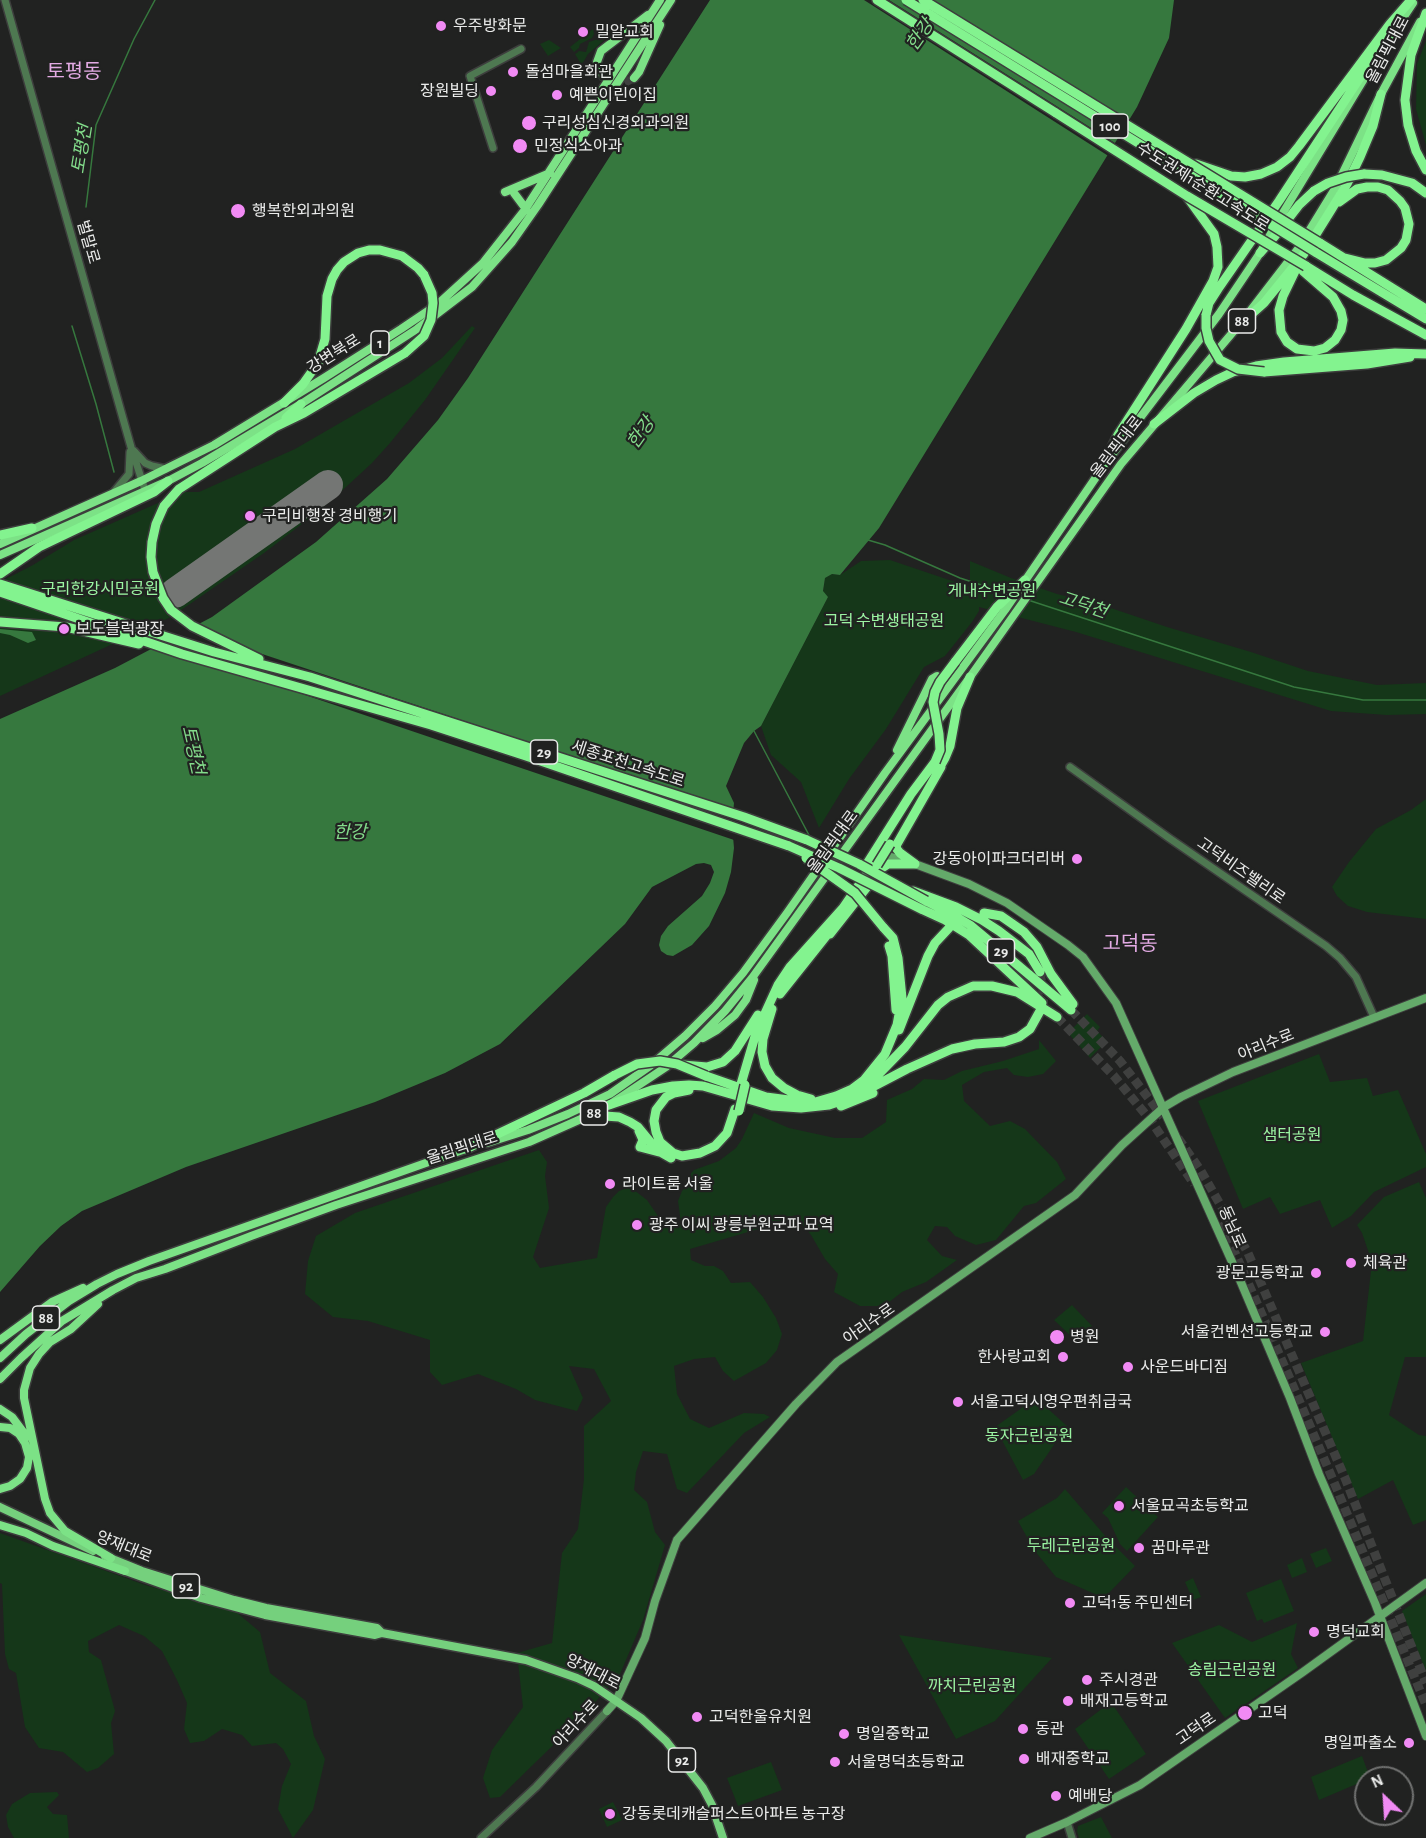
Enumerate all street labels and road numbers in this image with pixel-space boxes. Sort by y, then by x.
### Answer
street label: 올림픽대로 [1362,13,1414,87]
road number: 100 [1092,114,1128,138]
street label: 수도권제1순환고속도로 [1133,138,1273,236]
street label: 벌말로 [73,218,103,266]
road number: 88 [1228,309,1256,333]
street label: 강변북로 [304,330,364,378]
road number: 1 [371,331,389,355]
street label: 올림픽대로 [1087,412,1147,482]
street label: 세종포천고속도로 [569,737,687,791]
road number: 29 [530,740,558,764]
street label: 올림픽대로 [804,807,862,877]
street label: 고덕비즈밸리로 [1193,834,1289,908]
road number: 29 [988,939,1014,963]
street label: 아리수로 [1235,1025,1297,1065]
road number: 88 [580,1101,608,1125]
street label: 올림픽대로 [424,1127,500,1169]
street label: 동남로 [1214,1203,1250,1251]
street label: 아리수로 [839,1299,899,1349]
road number: 88 [32,1306,60,1330]
street label: 양재대로 [93,1527,155,1567]
road number: 92 [172,1574,200,1598]
street label: 양재대로 [562,1650,624,1694]
street label: 아리수로 [549,1696,603,1752]
street label: 고덕로 [1172,1709,1220,1749]
road number: 92 [668,1748,696,1772]

